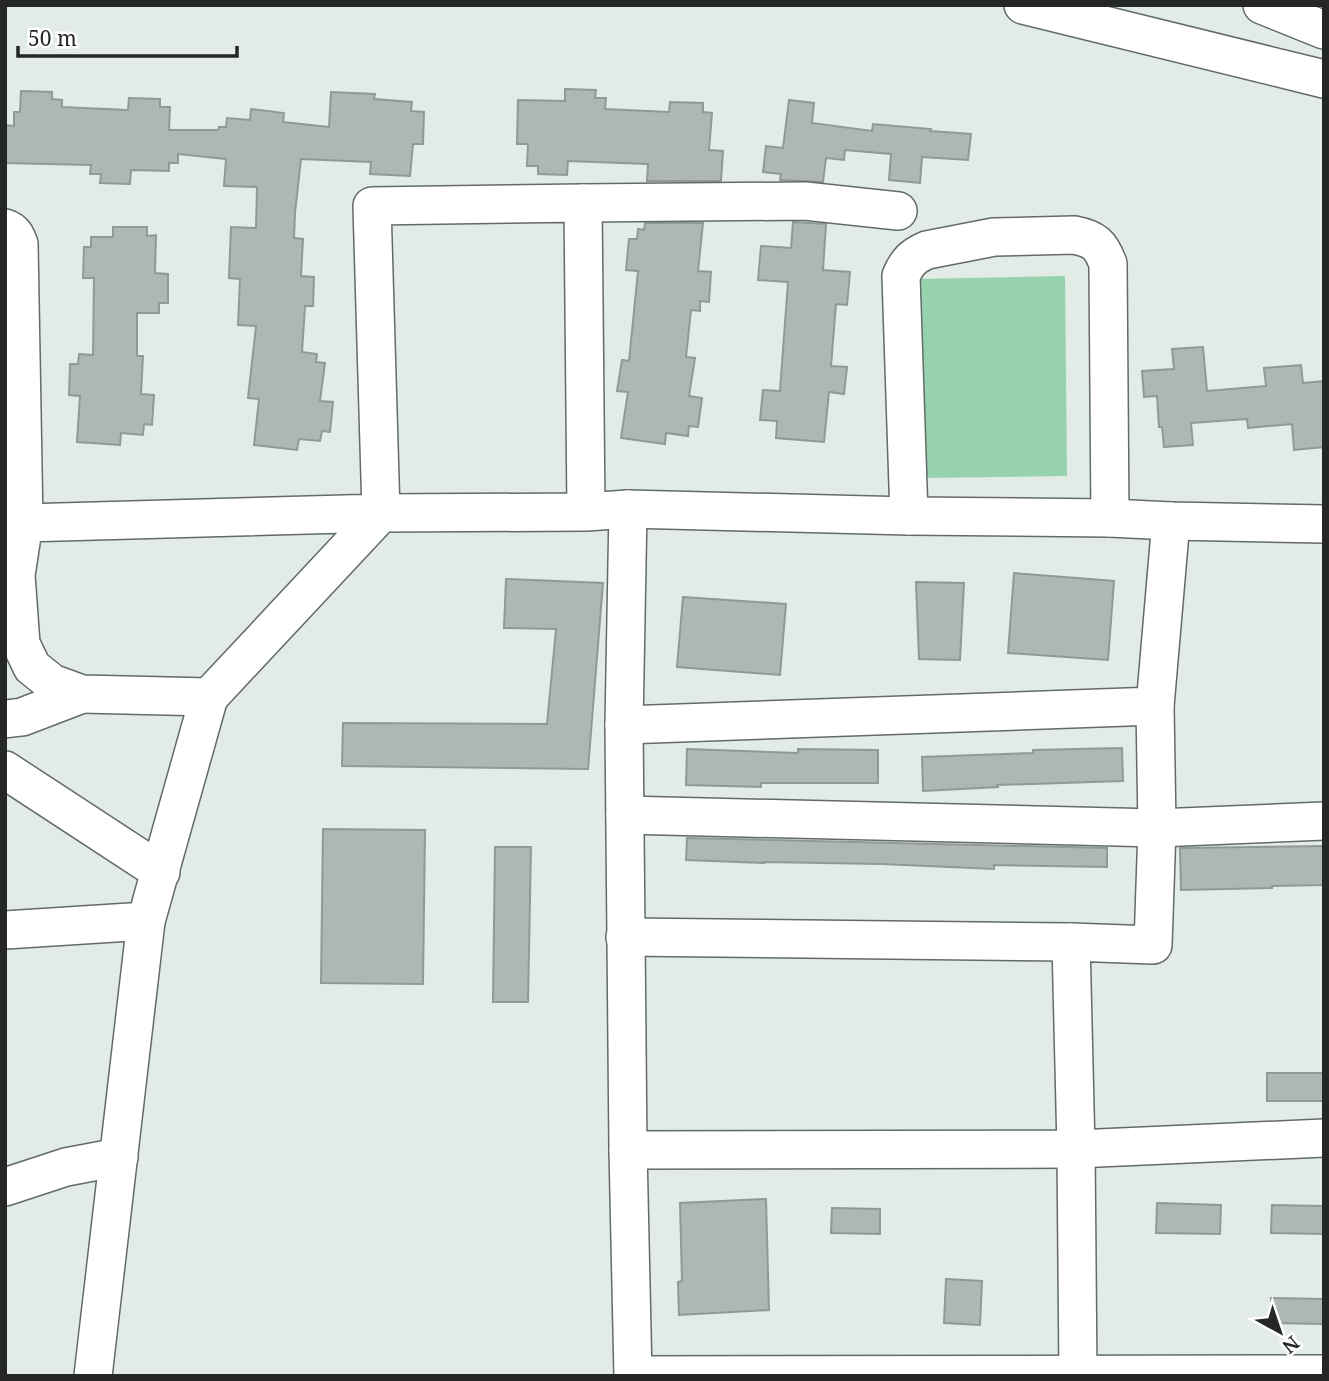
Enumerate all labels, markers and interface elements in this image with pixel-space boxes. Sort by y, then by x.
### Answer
scale bar [18,14,236,58]
text: 50 m [28,24,77,52]
north arrow [1245,1297,1315,1367]
text: N [1277,1330,1305,1360]

